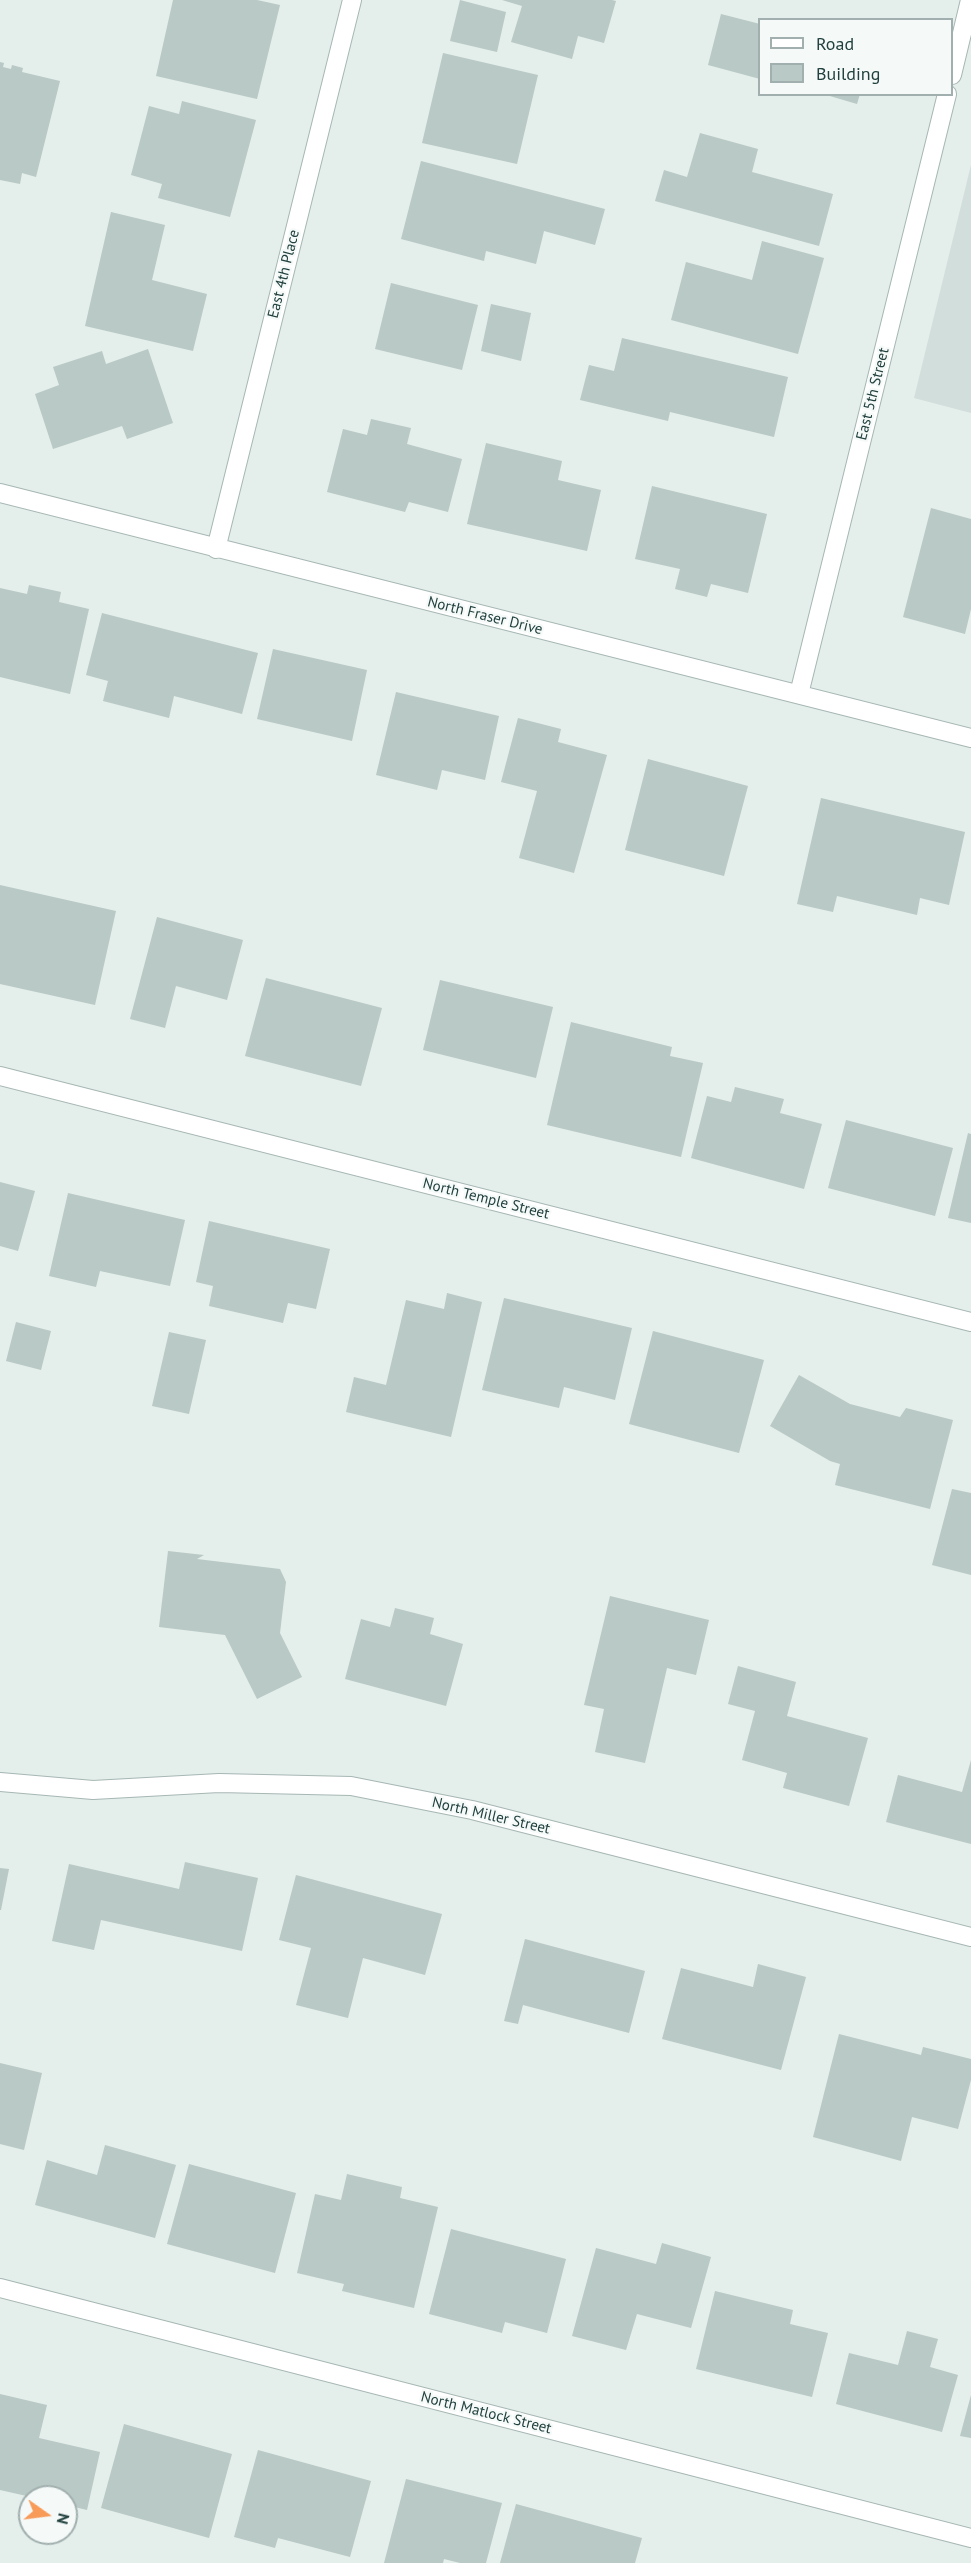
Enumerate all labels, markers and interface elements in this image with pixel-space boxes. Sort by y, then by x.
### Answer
legend [758,18,953,96]
text: Road [816,32,854,55]
text: Building [816,62,880,85]
street label: East 4th Place [264,228,304,320]
street label: East 5th Street [853,346,893,442]
street label: North Fraser Drive [426,593,544,639]
street label: North Temple Street [421,1175,551,1223]
street label: North Miller Street [430,1794,552,1838]
street label: North Matlock Street [419,2388,553,2438]
north arrow [18,2485,78,2545]
text: N [53,2511,75,2526]

